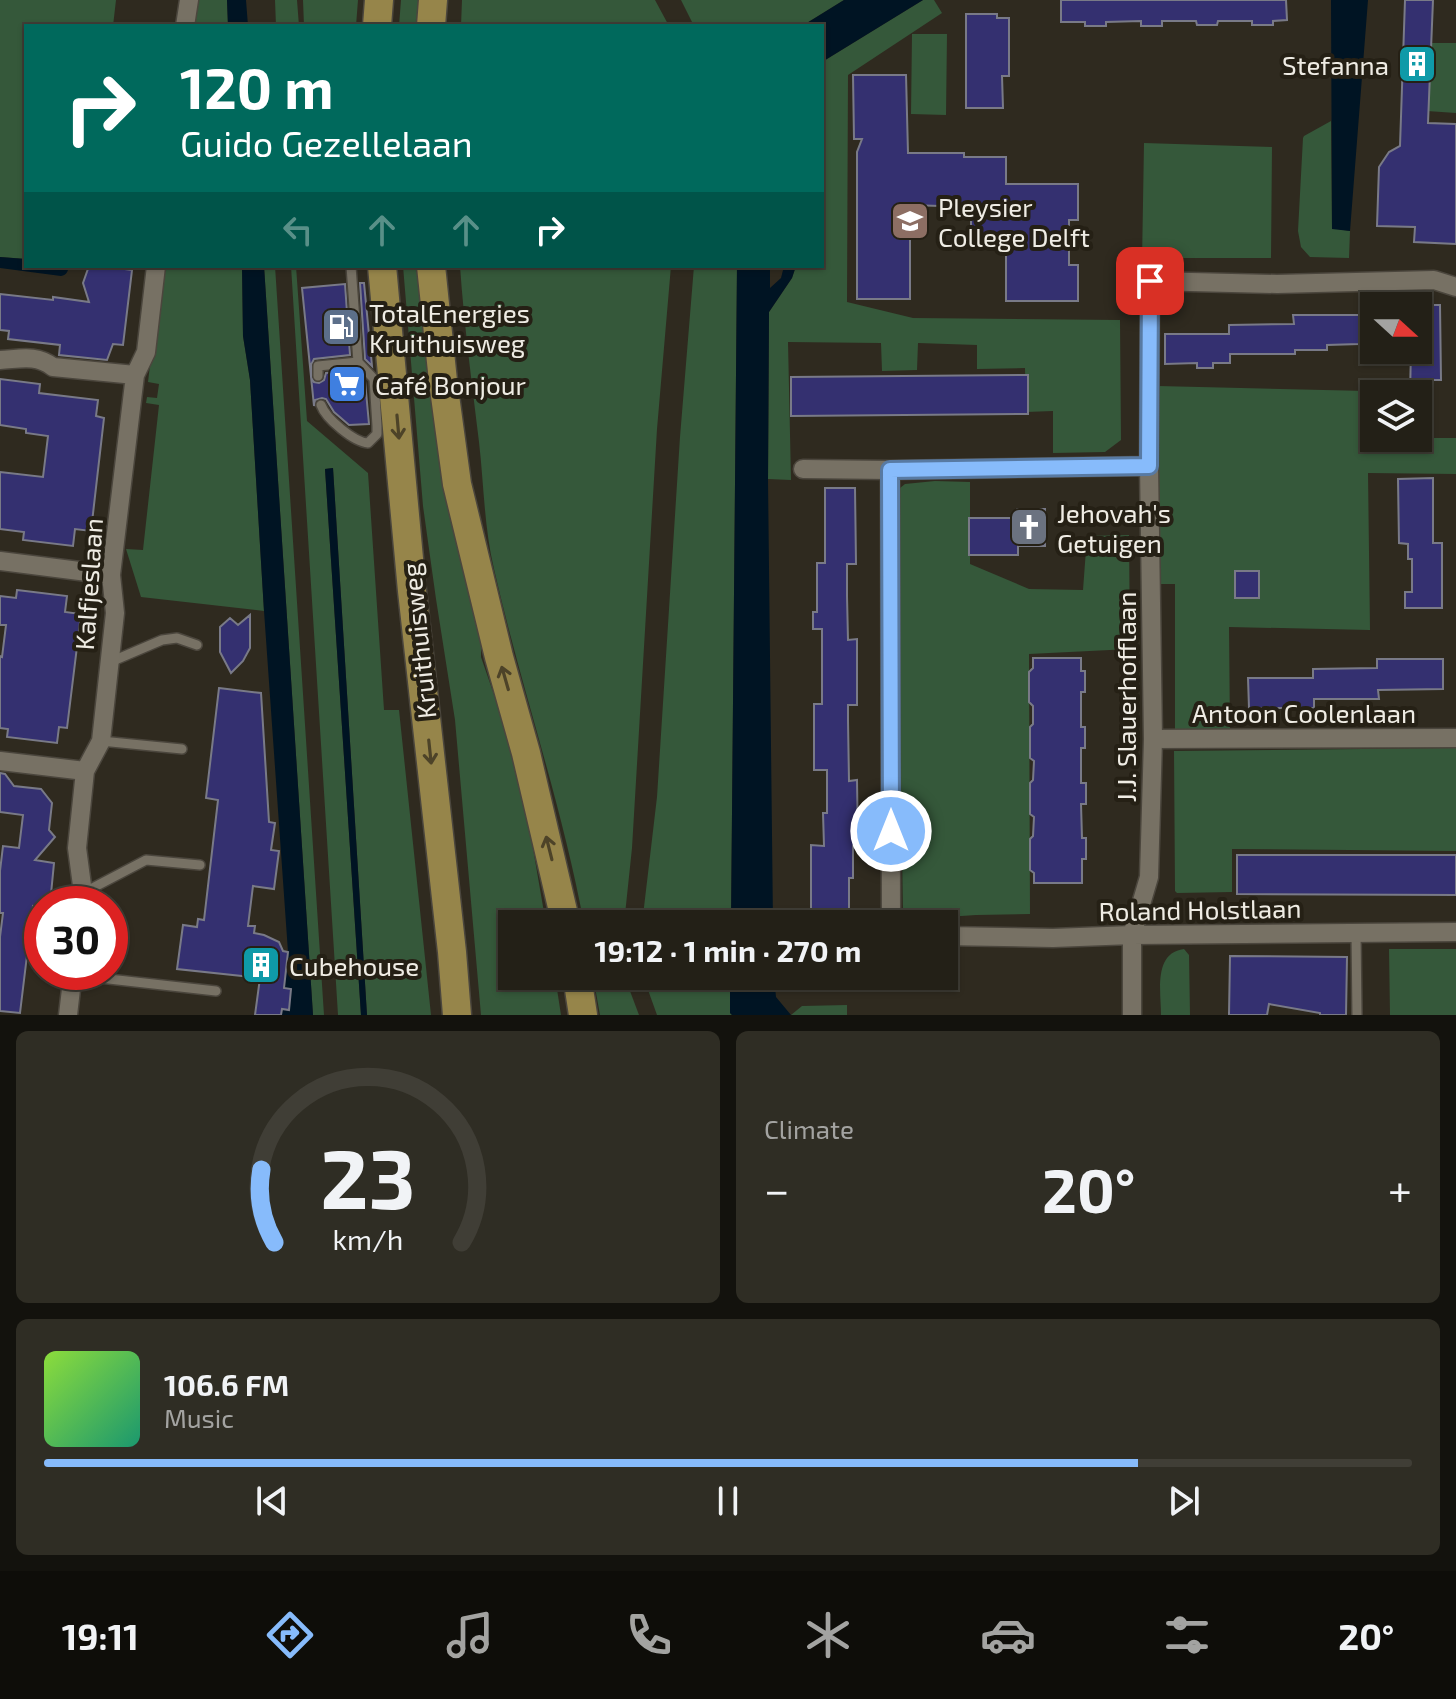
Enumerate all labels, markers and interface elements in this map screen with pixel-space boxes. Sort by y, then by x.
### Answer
building icon: Stefanna [1396,43,1438,85]
place label: Stefanna [1282,49,1389,80]
text: 120 m [180,53,334,120]
icon: right [48,56,152,160]
text: Guido Gezellelaan [180,121,473,164]
place label: Pleysier College Delft [938,191,1090,252]
school or university icon: Pleysier College Delft [889,200,931,242]
icon: left [276,208,320,252]
icon: ahead [360,208,404,252]
icon: ahead [444,208,488,252]
icon: right [528,208,572,252]
pin [1116,247,1184,315]
icon: arrive [1128,259,1172,303]
north arrow [1360,292,1432,364]
map controls [1360,292,1432,452]
place label: TotalEnergies Kruithuisweg [369,297,530,358]
fuel station icon: TotalEnergies Kruithuisweg [320,306,362,348]
supermarket icon: Café Bonjour [326,363,368,405]
place label: Café Bonjour [375,369,526,400]
button: layers [1360,380,1432,452]
one-way arrow [391,413,406,440]
place label: Jehovah's Getuigen [1057,497,1171,558]
church icon: Jehovah's Getuigen [1008,506,1050,548]
street label: Kalfjeslaan [68,517,108,651]
street label: Kruithuisweg [394,562,442,720]
street label: J.J. Slauerhofflaan [1110,592,1141,802]
one-way arrow [496,665,511,691]
street label: Antoon Coolenlaan [1192,697,1416,728]
one-way arrow [423,739,438,765]
position arrow [849,789,933,873]
one-way arrow [541,836,556,861]
speed limit sign: 30 [24,886,128,990]
street label: Roland Holstlaan [1098,892,1302,926]
text: 19:12 · 1 min · 270 m [594,932,862,968]
building icon: Cubehouse [240,944,282,986]
place label: Cubehouse [289,950,419,981]
text: Climate [764,1113,854,1144]
text: 23 [320,1126,416,1226]
text: 20° [1042,1153,1135,1225]
text: − [764,1162,790,1215]
text: + [1388,1162,1412,1215]
text: km/h [333,1221,403,1256]
text: 106.6 FM [164,1366,289,1402]
text: Music [164,1402,234,1433]
icon: previous [250,1479,294,1523]
icon: pause [706,1479,750,1523]
icon: next [1162,1479,1206,1523]
icon: directions [262,1607,318,1663]
icon: music [442,1607,498,1663]
icon: phone [621,1607,677,1663]
icon: climate [800,1607,856,1663]
icon: car [980,1607,1036,1663]
icon: filters [1159,1607,1215,1663]
text: 19:11 [62,1614,139,1657]
text: 20° [1338,1614,1394,1657]

